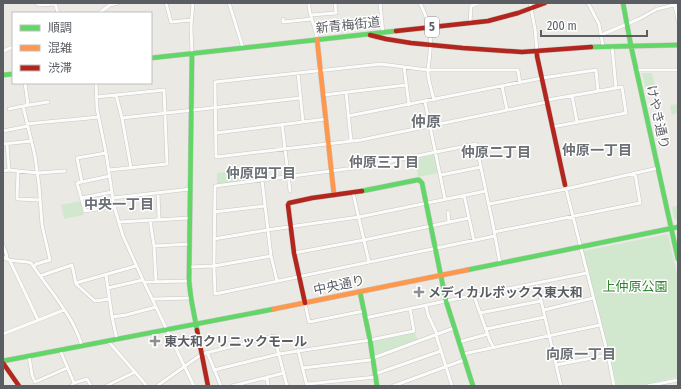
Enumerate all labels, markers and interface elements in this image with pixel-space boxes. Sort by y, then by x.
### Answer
legend [12,12,152,84]
scale bar [541,12,647,38]
street label: 新青梅街道 [315,14,381,36]
road number: 5 [425,17,439,37]
text: 200 m [547,19,577,33]
text: 順調 [48,21,72,35]
text: 混雑 [48,41,72,55]
text: 渋滞 [48,61,72,75]
street label: けやき通り [644,84,672,150]
district label: 仲原 [411,113,441,131]
district label: 仲原一丁目 [562,142,632,159]
district label: 仲原二丁目 [461,144,531,161]
district label: 仲原三丁目 [349,154,419,171]
district label: 仲原四丁目 [226,165,296,182]
district label: 中央一丁目 [84,196,154,213]
street label: 中央通り [312,272,366,298]
park label: 上仲原公園 [602,279,668,294]
place label: メディカルボックス東大和 [428,285,583,300]
marker: メディカルボックス東大和 [413,286,425,298]
place label: 東大和クリニックモール [164,334,307,349]
marker: 東大和クリニックモール [149,335,161,347]
district label: 向原一丁目 [546,346,616,363]

